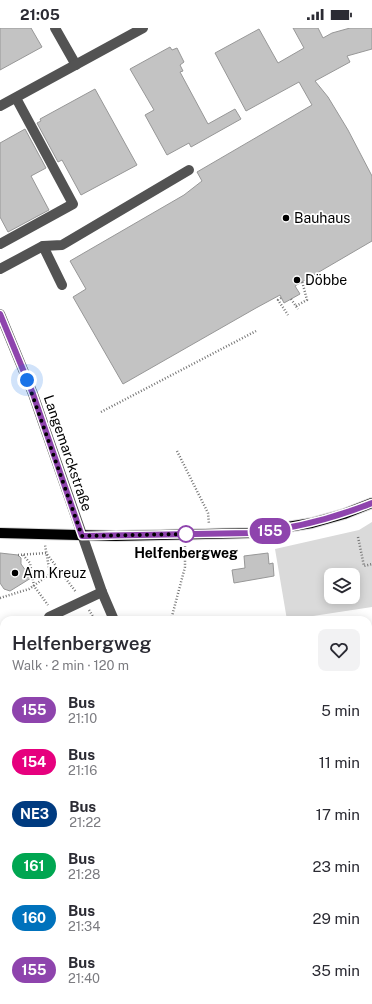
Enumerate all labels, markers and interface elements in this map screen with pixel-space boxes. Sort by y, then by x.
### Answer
text: 21:05 [20,6,60,23]
place label: Bauhaus [294,210,350,226]
marker: Bauhaus [281,213,291,223]
place label: Döbbe [305,272,347,288]
marker: Döbbe [292,275,302,285]
your location [17,370,37,390]
street label: Langemarckstraße [41,393,95,513]
line badge: 155 [247,518,293,544]
text: 155 [258,523,282,539]
marker: Helfenbergweg [177,525,195,543]
place label: Helfenbergweg [134,545,238,561]
place label: Am Kreuz [23,565,86,581]
marker: Am Kreuz [10,568,20,578]
map controls [324,568,360,604]
button: layers [324,568,360,604]
button: heart [318,629,360,671]
text: Helfenbergweg [12,632,151,654]
text: Walk · 2 min · 120 m [12,658,129,673]
text: Bus [68,694,95,711]
text: 155 [22,702,46,718]
text: 5 min [321,702,360,719]
text: 21:10 [68,711,97,726]
text: Bus [68,746,95,763]
text: 154 [22,754,46,770]
text: 11 min [319,754,360,771]
text: 21:16 [68,763,97,778]
text: Bus [69,798,96,815]
text: NE3 [20,806,49,822]
text: 17 min [316,806,360,823]
text: 21:22 [69,815,101,830]
text: Bus [68,850,95,867]
text: 161 [23,858,45,874]
text: 23 min [313,858,360,875]
text: 21:28 [68,867,100,882]
text: Bus [68,902,95,919]
text: 160 [22,910,46,926]
text: 29 min [313,910,360,927]
text: 21:34 [68,919,100,934]
text: Bus [68,954,95,971]
text: 155 [22,962,46,978]
text: 35 min [312,962,360,979]
text: 21:40 [68,971,100,986]

